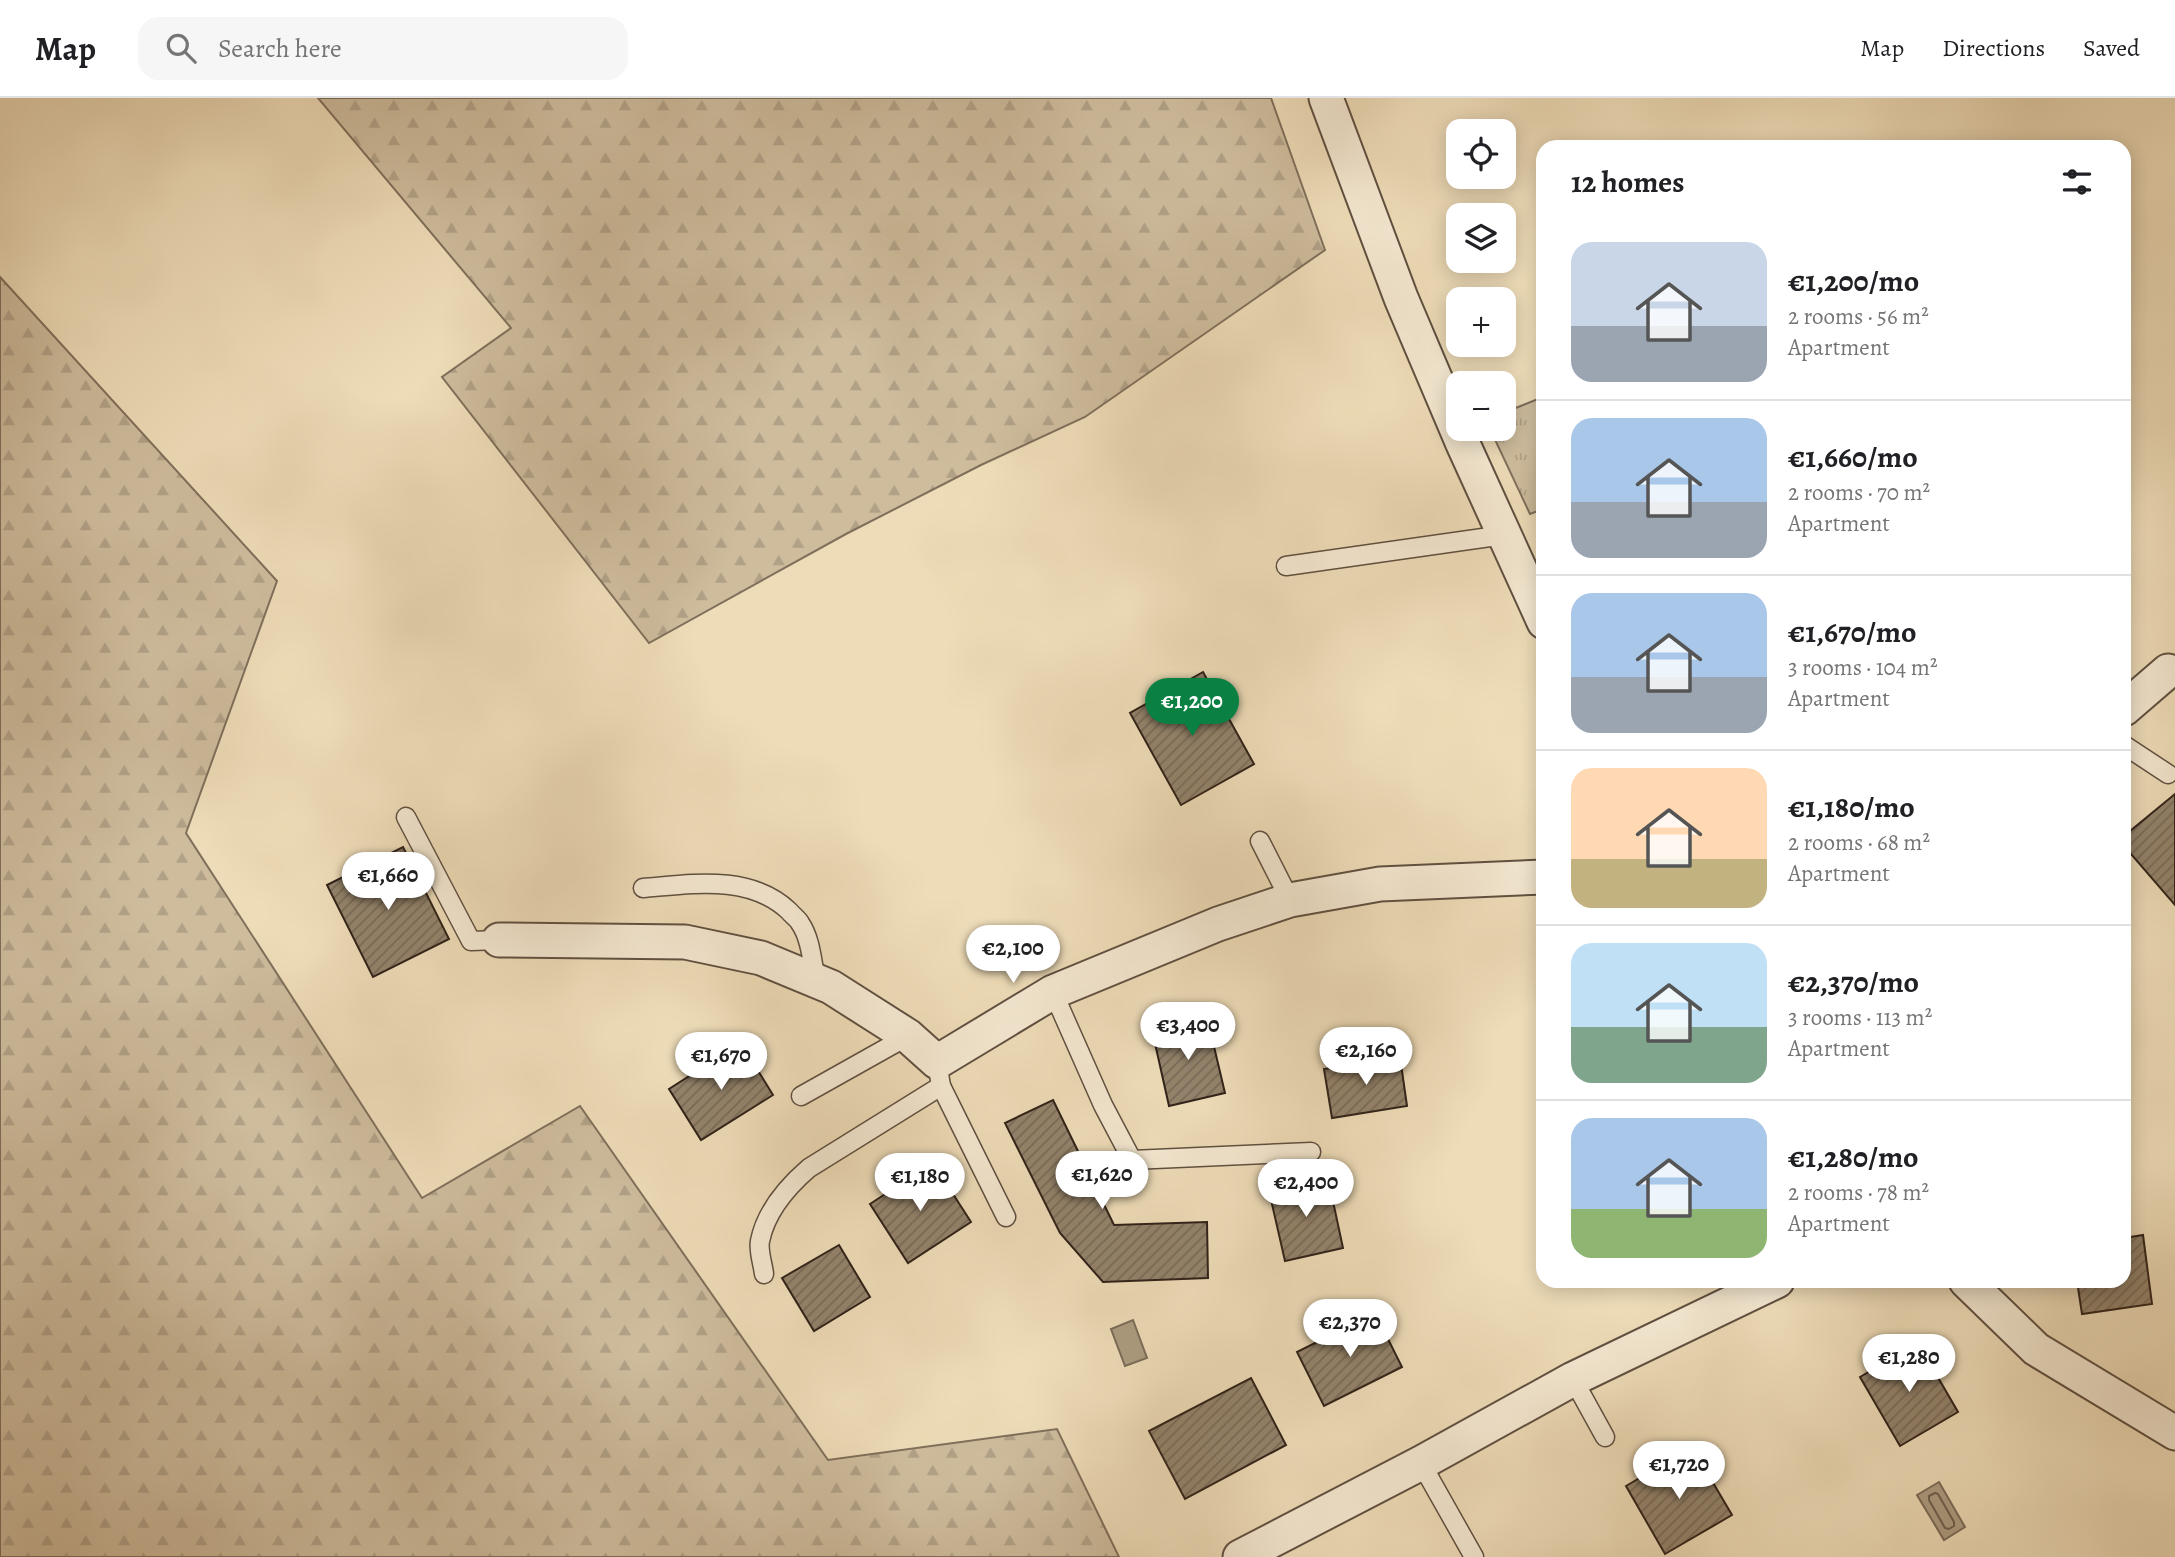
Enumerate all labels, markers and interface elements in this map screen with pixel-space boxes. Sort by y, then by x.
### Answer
search box [138,17,628,80]
text: Map [35,26,96,71]
icon: search [162,29,200,67]
text: Search here [218,31,342,66]
text: Map [1860,32,1904,64]
text: Directions [1942,32,2045,64]
text: Saved [2083,32,2140,64]
map controls [1446,119,1516,441]
button: locate [1446,119,1516,189]
text: 12 homes [1571,162,1684,202]
icon: filters [2058,163,2096,201]
button: layers [1446,203,1516,273]
text: €1,200/mo [1788,261,1919,301]
icon: home [1627,270,1711,354]
button: + [1446,287,1516,357]
text: 2 rooms · 56 m² [1788,301,1929,332]
text: Apartment [1788,332,1890,363]
button: − [1446,371,1516,441]
text: €1,660/mo [1788,437,1918,477]
icon: home [1627,446,1711,530]
text: 2 rooms · 70 m² [1788,477,1930,508]
text: Apartment [1788,508,1890,539]
text: €1,670/mo [1788,612,1916,652]
icon: home [1627,621,1711,705]
text: 3 rooms · 104 m² [1788,652,1937,683]
pin: €1,200 [1135,678,1249,738]
text: Apartment [1788,683,1890,714]
text: €1,200 [1161,685,1223,716]
text: €1,180/mo [1788,787,1915,827]
icon: home [1627,796,1711,880]
text: 2 rooms · 68 m² [1788,827,1930,858]
pin: €1,660 [331,852,445,912]
text: Apartment [1788,858,1890,889]
text: €1,660 [358,859,418,890]
pin: €2,100 [956,926,1070,985]
text: €2,100 [982,932,1044,963]
text: €2,370/mo [1788,962,1919,1002]
icon: home [1627,971,1711,1055]
pin: €3,400 [1131,1002,1245,1062]
text: 3 rooms · 113 m² [1788,1002,1932,1033]
text: €3,400 [1156,1009,1220,1040]
pin: €2,160 [1309,1028,1423,1087]
pin: €1,670 [664,1032,778,1092]
text: Apartment [1788,1033,1890,1064]
text: €2,160 [1335,1034,1397,1065]
text: €1,670 [691,1039,751,1070]
text: €1,280/mo [1788,1137,1919,1177]
icon: home [1627,1146,1711,1230]
pin: €1,620 [1045,1152,1159,1211]
pin: €1,180 [863,1154,977,1213]
text: €1,620 [1071,1158,1133,1189]
text: €1,180 [891,1160,949,1191]
pin: €2,400 [1249,1160,1363,1219]
text: €2,400 [1274,1166,1338,1197]
text: 2 rooms · 78 m² [1788,1177,1929,1208]
text: Apartment [1788,1208,1890,1239]
pin: €2,370 [1293,1300,1407,1359]
text: €2,370 [1319,1306,1381,1337]
pin: €1,280 [1852,1334,1966,1394]
text: €1,280 [1878,1341,1940,1372]
pin: €1,720 [1622,1442,1736,1501]
text: €1,720 [1649,1448,1709,1479]

